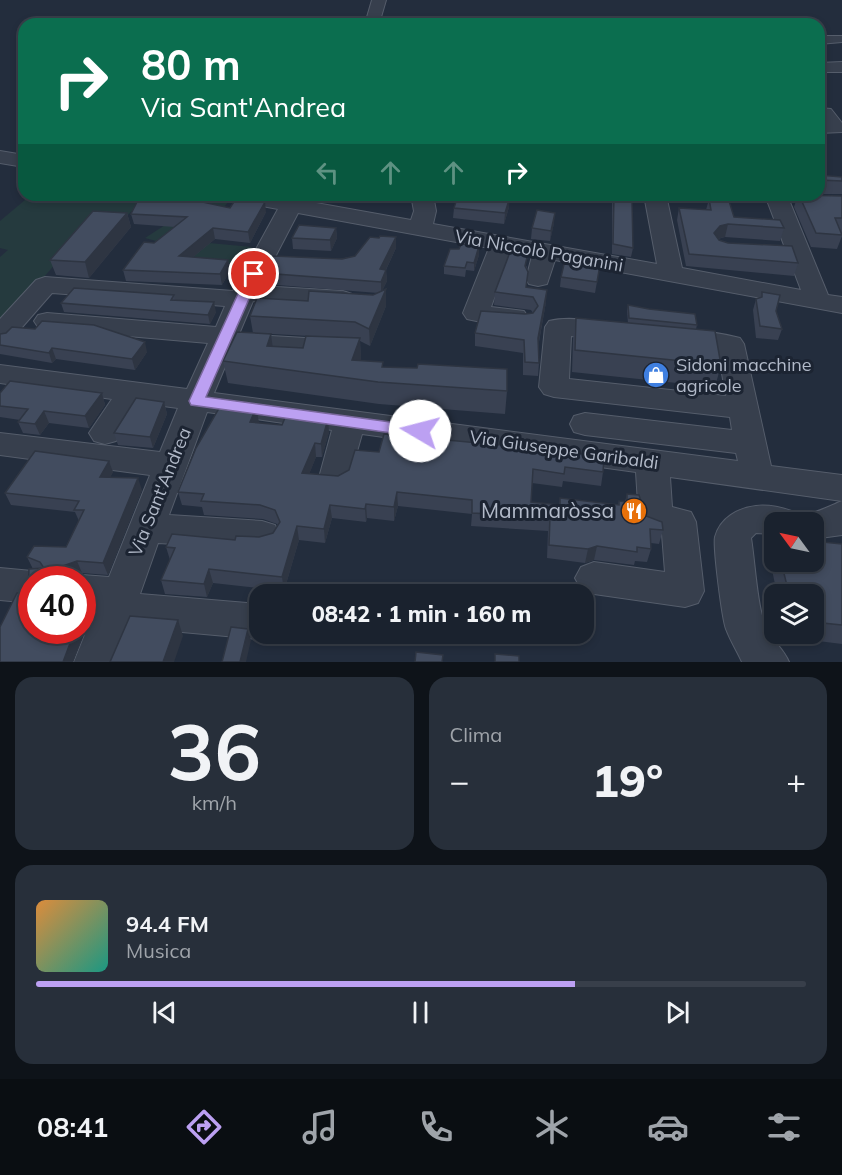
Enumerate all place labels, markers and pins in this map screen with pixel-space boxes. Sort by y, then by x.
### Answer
pin [228,248,279,299]
place label: Sidoni macchine agricole [676,353,812,397]
shop icon: Sidoni macchine agricole [641,360,671,390]
restaurant icon: Mammaròssa [619,496,649,526]
place label: Mammaròssa [481,497,614,523]

